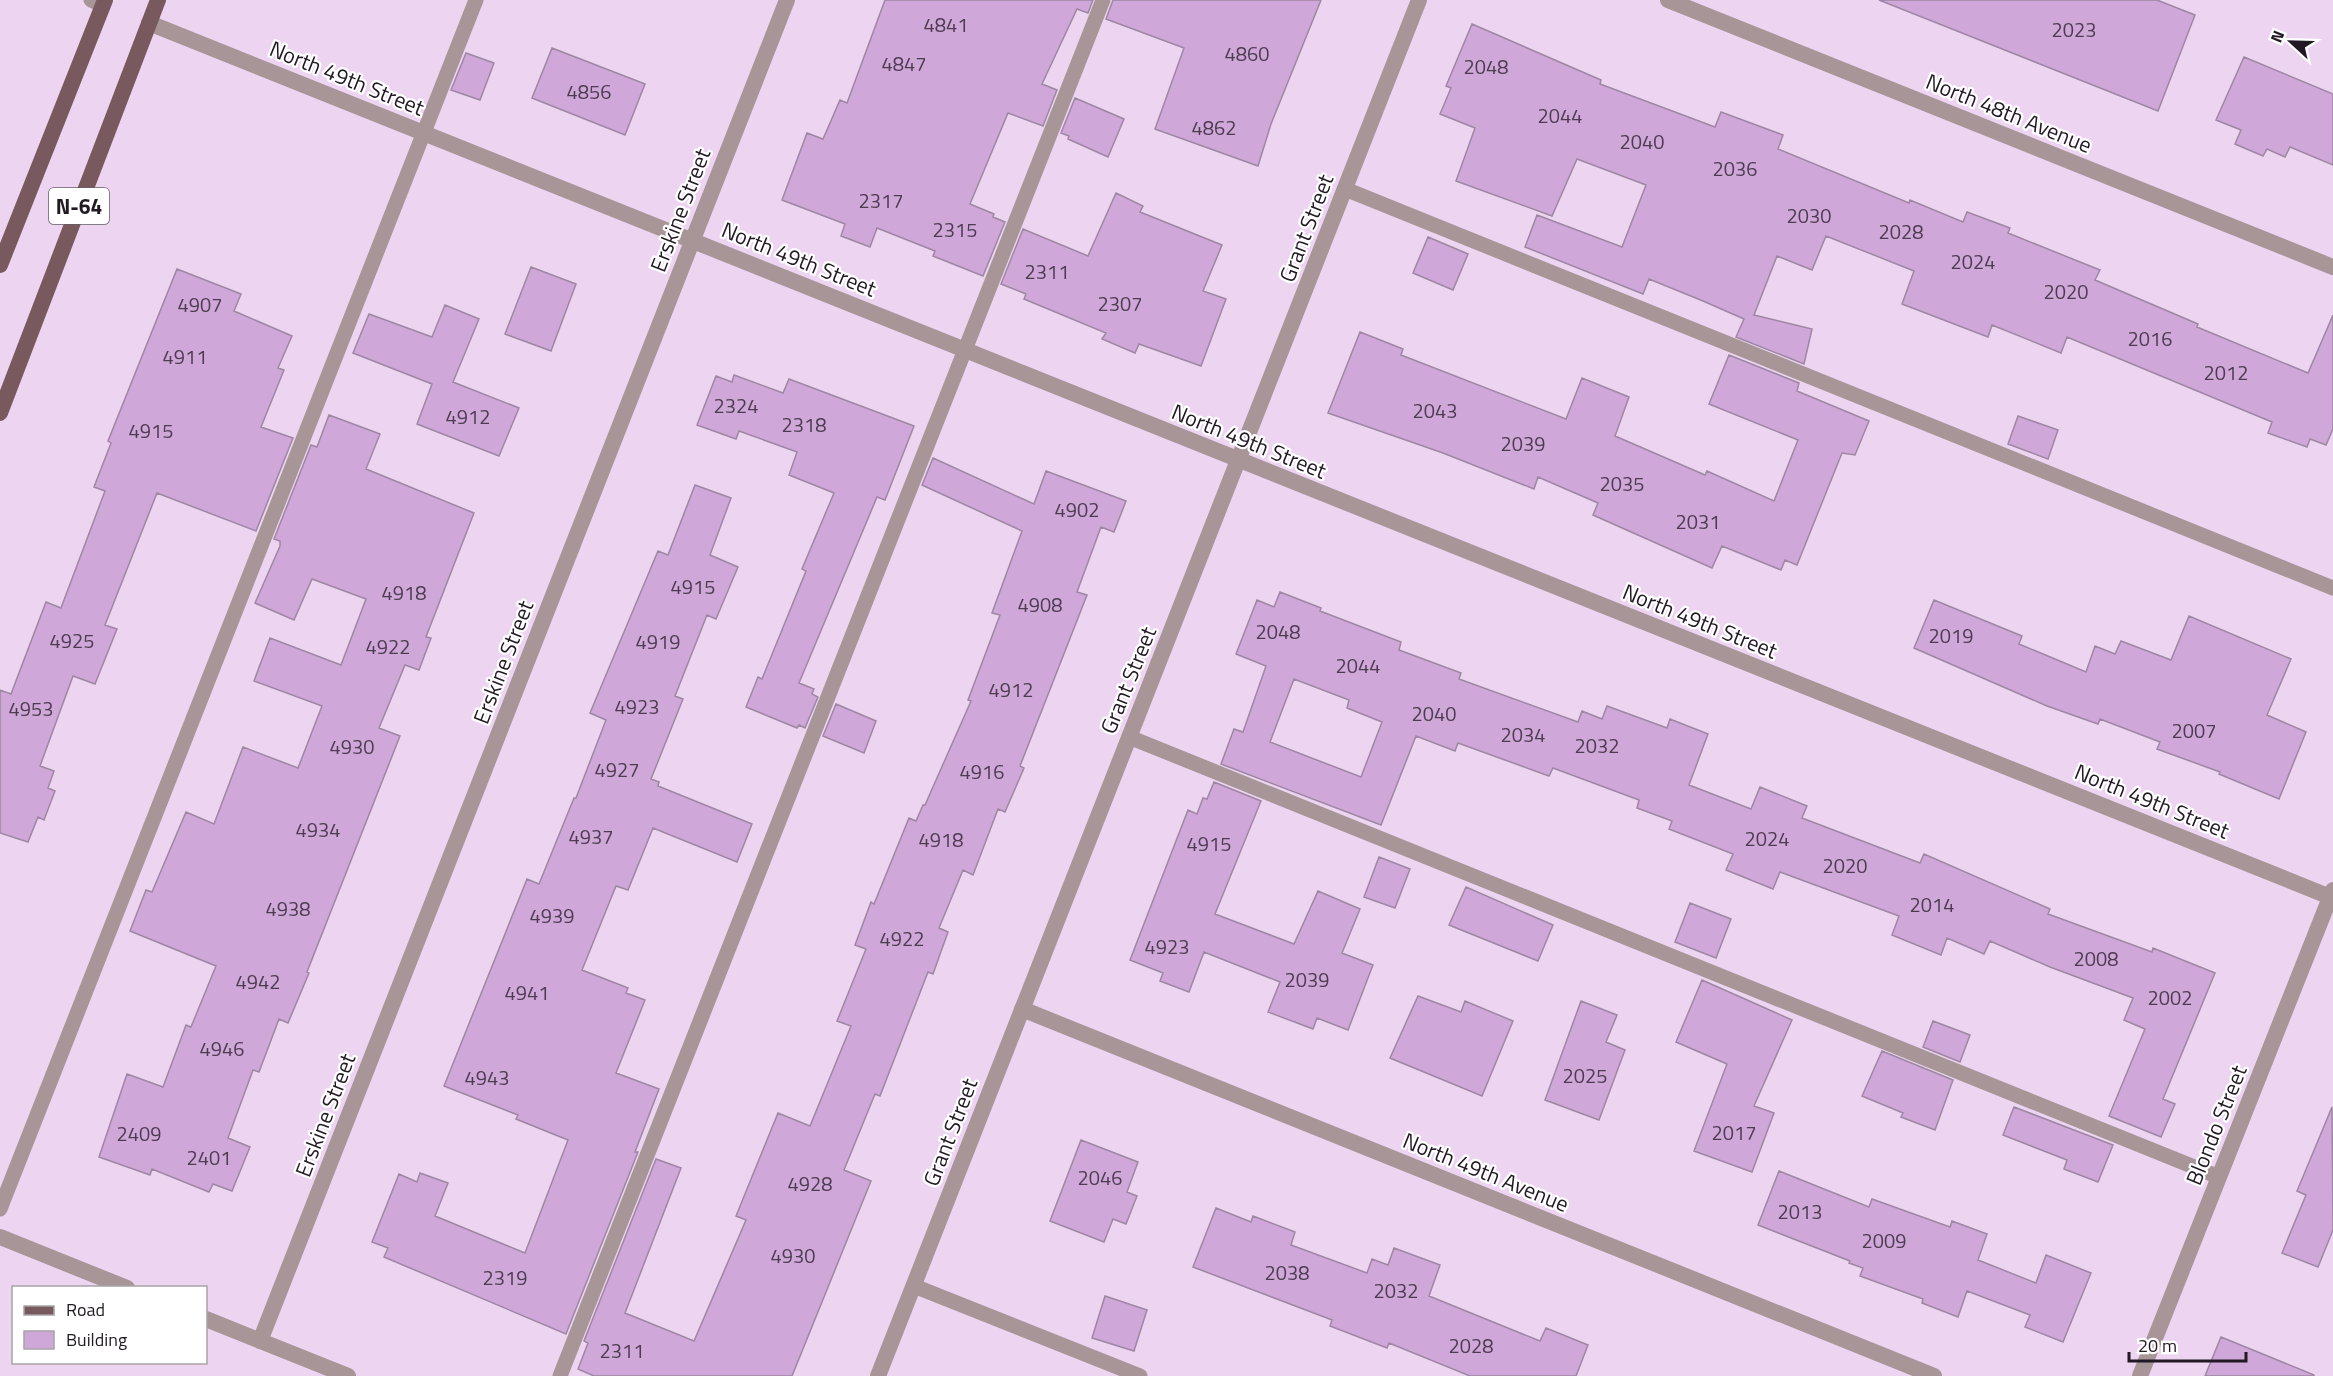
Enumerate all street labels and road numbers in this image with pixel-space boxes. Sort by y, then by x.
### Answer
street label: North 49th Street [265,31,430,125]
street label: North 48th Avenue [1921,64,2097,162]
street label: Erskine Street [641,143,719,277]
street label: Grant Street [1270,169,1342,287]
road number: N-64 [49,188,109,224]
street label: North 49th Street [717,212,882,306]
street label: North 49th Street [1167,394,1332,488]
street label: North 49th Street [1618,574,1783,668]
street label: Erskine Street [464,595,542,729]
street label: Grant Street [1091,621,1165,739]
street label: North 49th Street [2070,754,2235,848]
street label: Erskine Street [286,1048,364,1182]
street label: Blondo Street [2176,1060,2256,1190]
street label: Grant Street [914,1073,986,1191]
street label: North 49th Avenue [1398,1123,1574,1221]

